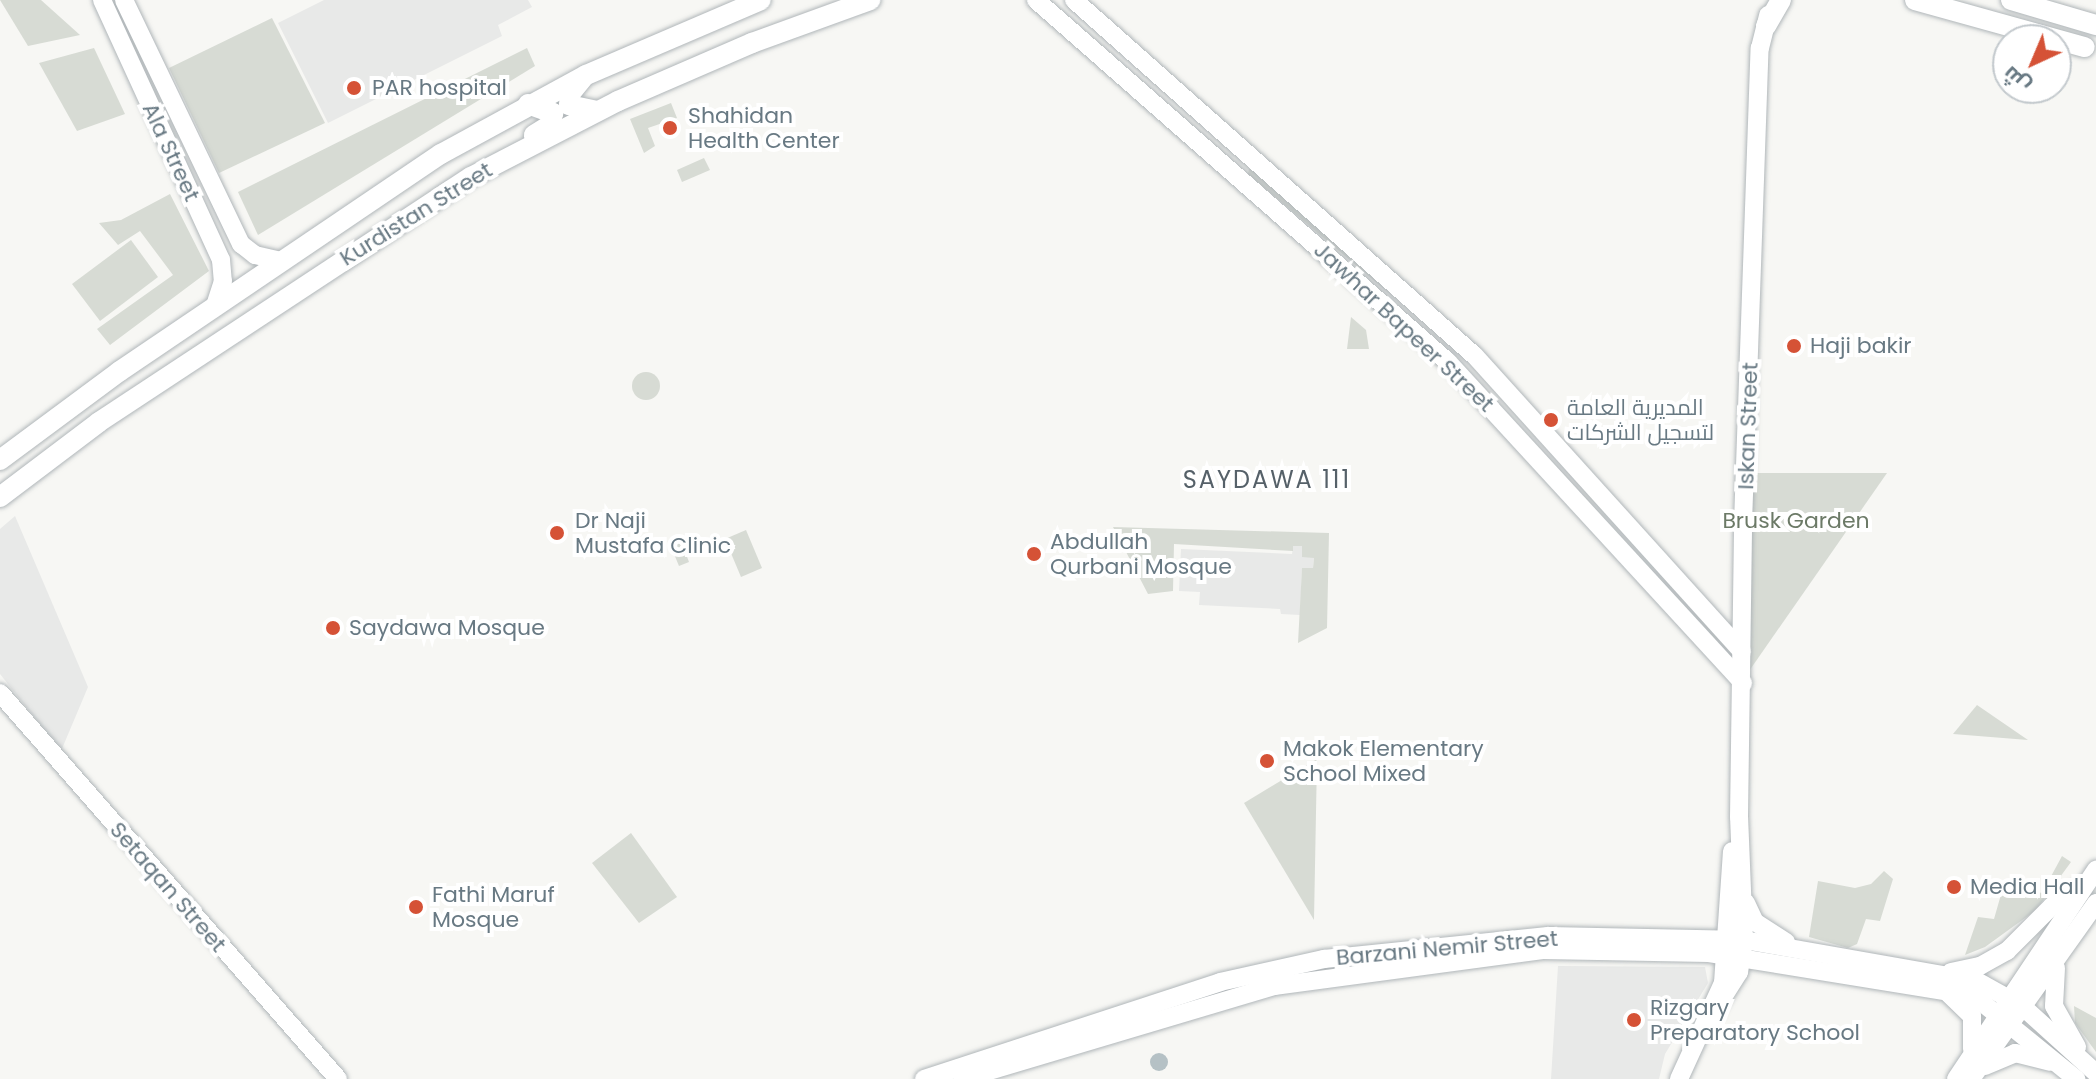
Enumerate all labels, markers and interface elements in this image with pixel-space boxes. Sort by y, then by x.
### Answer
north arrow [1992,24,2072,104]
text: ش [1995,59,2037,101]
place label: PAR hospital [372,75,507,101]
marker: PAR hospital [343,77,365,99]
street label: Ala Street [137,99,205,205]
place label: Shahidan Health Center [688,102,840,154]
marker: Shahidan Health Center [659,117,681,139]
street label: Kurdistan Street [335,157,497,271]
street label: Jawhar Bapeer Street [1308,237,1500,417]
place label: Haji bakir [1810,333,1912,359]
marker: Haji bakir [1785,337,1803,355]
street label: Iskan Street [1733,362,1763,490]
place label: المديرية العامة لتسجيل الشركات [1567,394,1714,446]
marker: المديرية العامة لتسجيل الشركات [1542,411,1560,429]
district label: SAYDAWA 111 [1183,466,1351,494]
place label: Dr Naji Mustafa Clinic [575,507,731,558]
park label: Brusk Garden [1722,508,1870,534]
marker: Dr Naji Mustafa Clinic [546,522,568,544]
place label: Abdullah Qurbani Mosque [1050,528,1232,580]
marker: Abdullah Qurbani Mosque [1025,545,1043,563]
place label: Saydawa Mosque [349,615,545,641]
marker: Saydawa Mosque [324,619,342,637]
place label: Makok Elementary School Mixed [1283,735,1484,786]
marker: Makok Elementary School Mixed [1258,752,1276,770]
street label: Setaqan Street [104,817,232,957]
place label: Media Hall [1970,874,2085,900]
marker: Media Hall [1945,878,1963,896]
place label: Fathi Maruf Mosque [432,881,555,932]
marker: Fathi Maruf Mosque [407,898,425,916]
street label: Barzani Nemir Street [1335,925,1559,971]
place label: Rizgary Preparatory School [1650,994,1860,1046]
marker: Rizgary Preparatory School [1625,1011,1643,1029]

